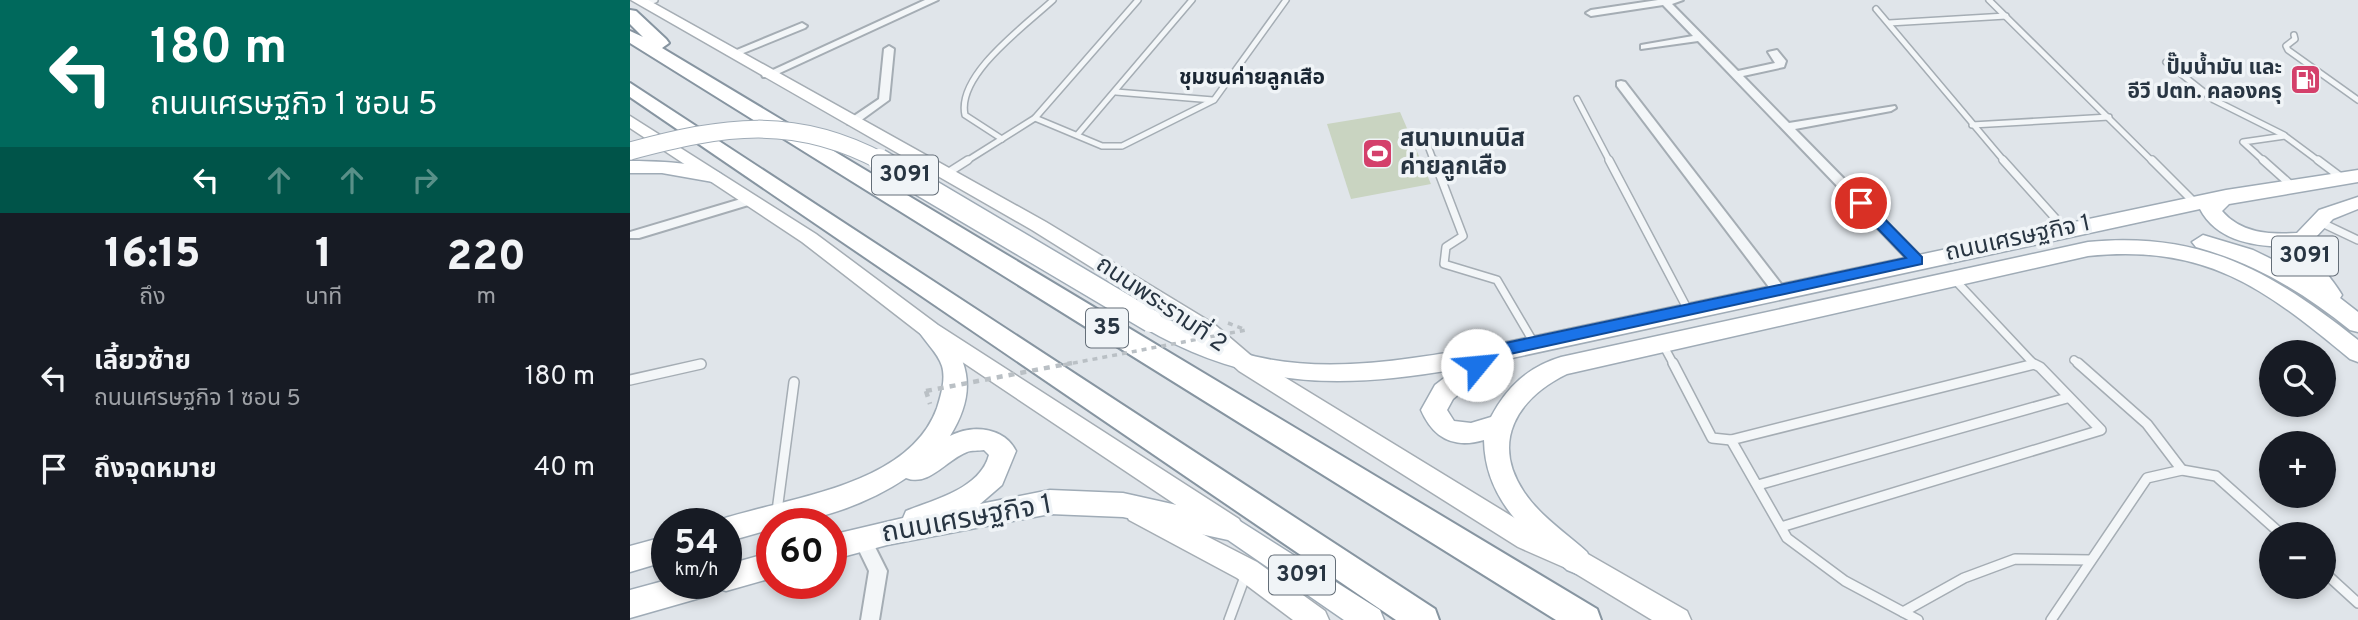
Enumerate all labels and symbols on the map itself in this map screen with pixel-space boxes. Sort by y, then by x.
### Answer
place label: ปั๊มน้ำมัน และ อีวี ปตท. คลองครุ [2128,52,2282,106]
fuel station icon: ปั๊มน้ำมัน และ อีวี ปตท. คลองครุ [2288,63,2322,97]
district label: ชุมชนค่ายลูกเสือ [1179,65,1325,92]
place label: สนามเทนนิส ค่ายลูกเสือ [1400,125,1525,183]
sports icon: สนามเทนนิส ค่ายลูกเสือ [1360,137,1394,171]
road number: 3091 [872,156,938,194]
pin [1831,173,1891,233]
street label: ถนนเศรษฐกิจ 1 [1943,209,2093,269]
road number: 3091 [2272,236,2338,276]
street label: ถนนพระรามที่ 2 [1090,247,1234,360]
road number: 35 [1086,308,1128,348]
position arrow [1440,328,1514,402]
street label: ถนนเศรษฐกิจ 1 [879,487,1055,553]
speed limit sign: 60 [756,508,847,599]
road number: 3091 [1269,555,1335,594]

